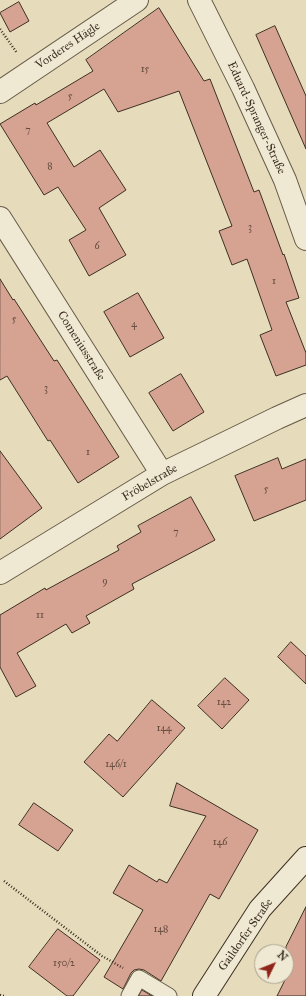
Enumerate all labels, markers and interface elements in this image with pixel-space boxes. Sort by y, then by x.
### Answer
street label: Vorderes Hägle [33,19,103,73]
street label: Eduard-Spranger-Straße [224,60,288,176]
house number: 15 [141,64,149,76]
house number: 5 [68,91,72,103]
house number: 7 [25,125,31,137]
house number: 8 [47,161,53,173]
house number: 3 [248,222,252,234]
house number: 6 [94,241,100,253]
house number: 1 [272,276,276,288]
street label: Comeniusstraße [54,309,108,383]
house number: 5 [12,314,16,326]
house number: 4 [131,319,137,331]
house number: 3 [44,383,48,395]
house number: 1 [86,447,90,459]
street label: Fröbelstraße [120,461,180,505]
house number: 5 [264,484,268,496]
house number: 7 [173,527,179,539]
house number: 9 [102,576,108,588]
house number: 11 [36,610,44,622]
house number: 142 [217,697,231,709]
house number: 144 [156,723,172,735]
house number: 146/1 [105,759,127,771]
house number: 146 [213,837,227,849]
street label: Gaildorfer Straße [216,896,276,974]
house number: 148 [154,924,168,936]
north arrow [254,944,294,984]
text: N [274,948,290,964]
house number: 150/2 [53,958,75,970]

